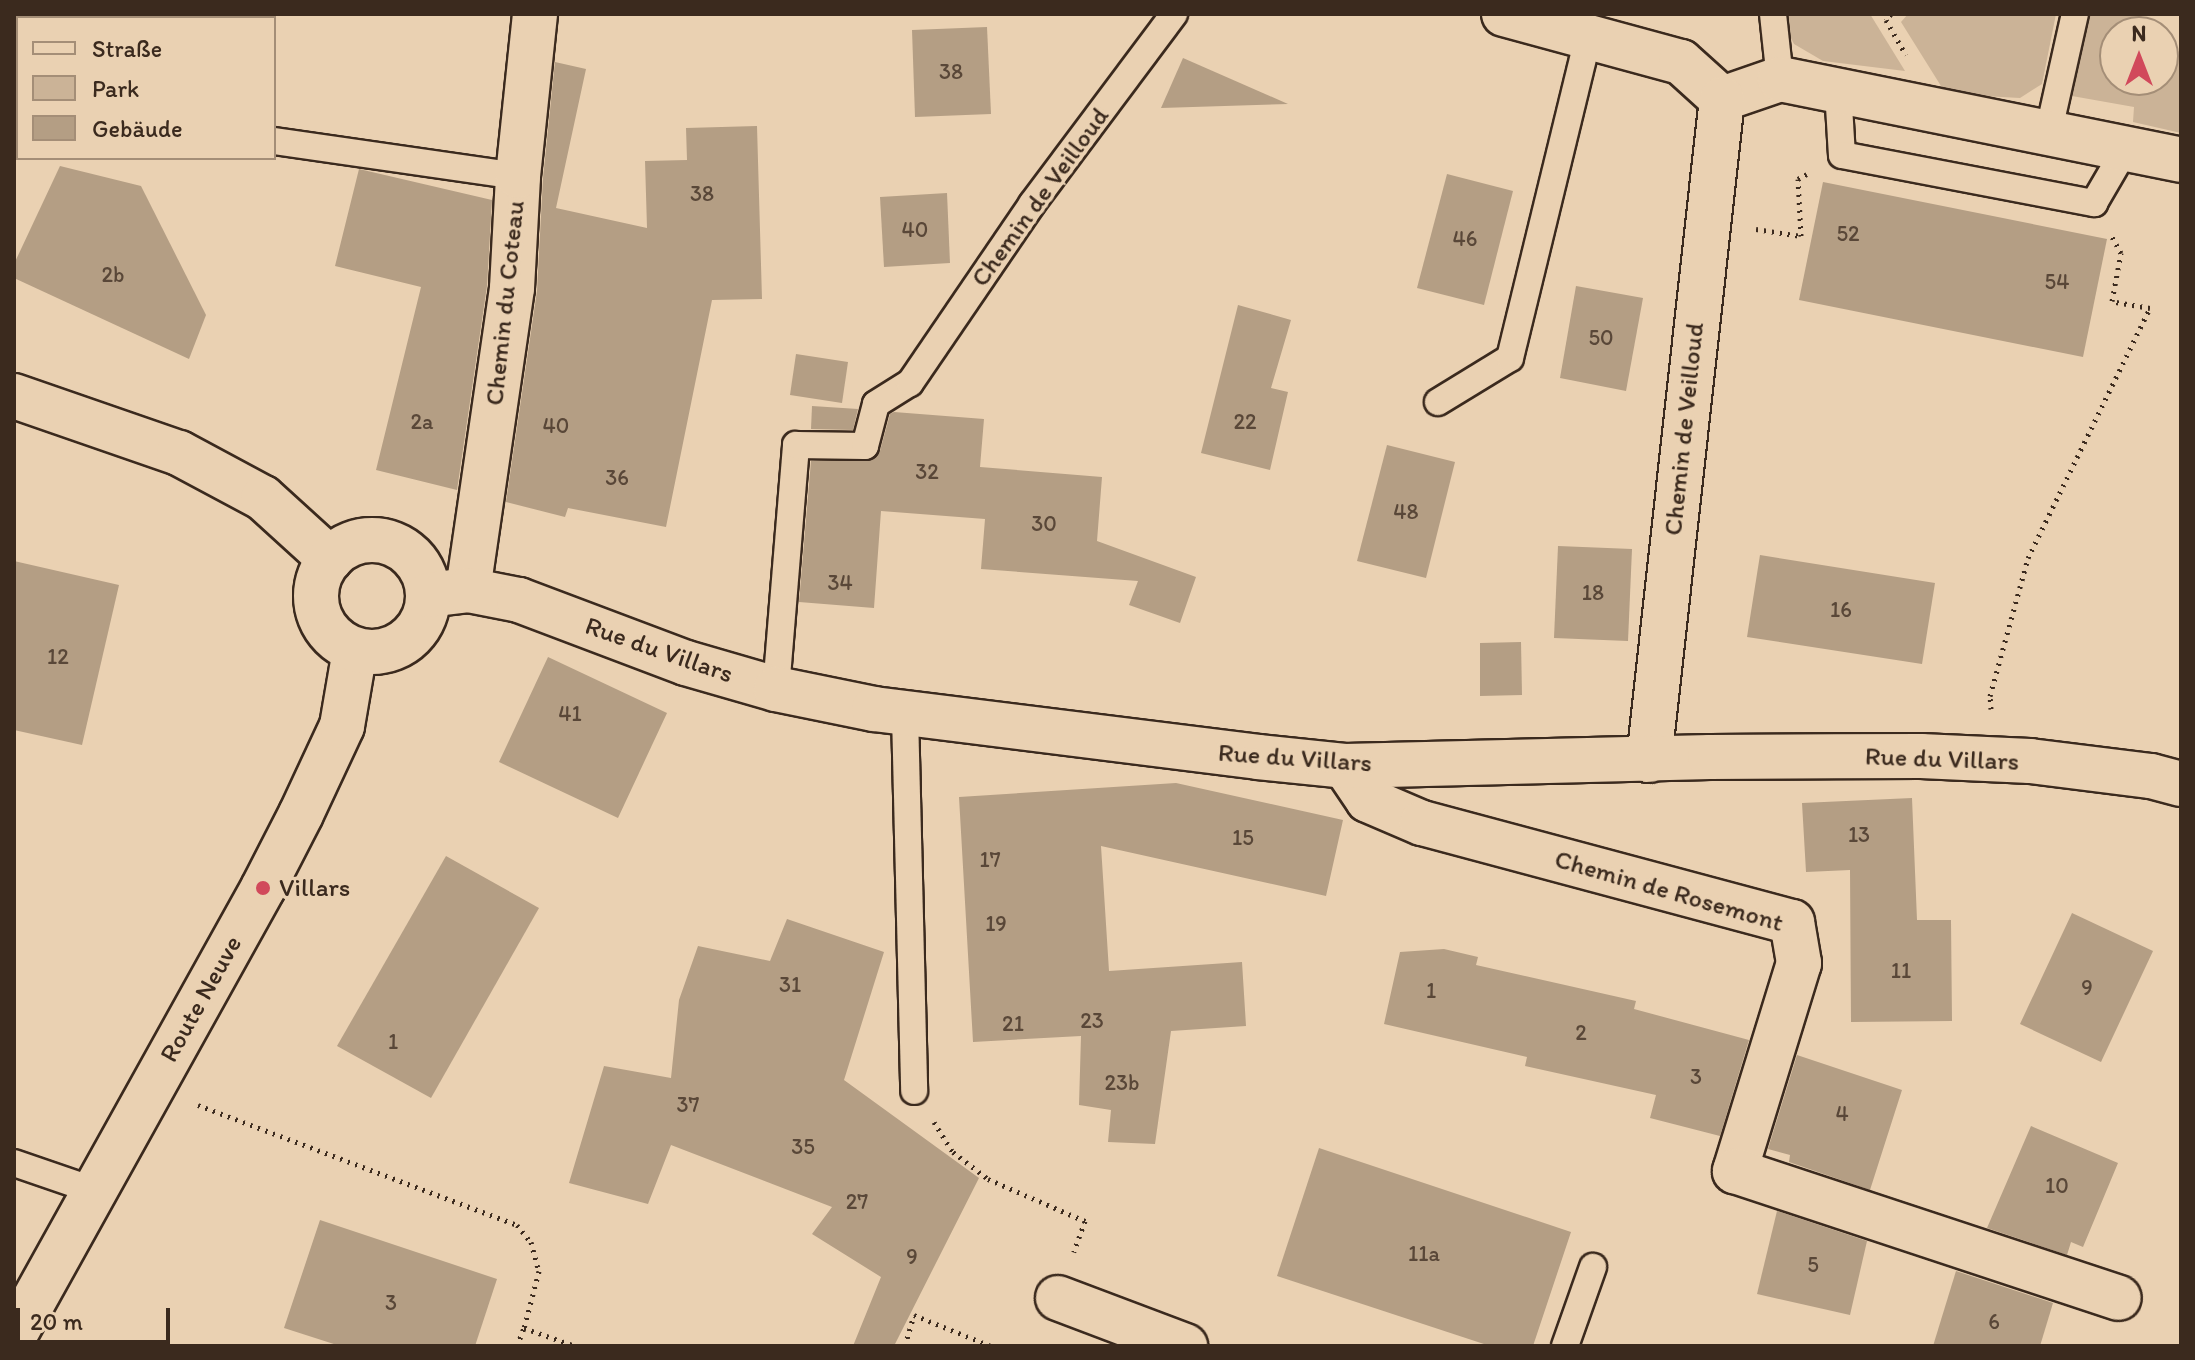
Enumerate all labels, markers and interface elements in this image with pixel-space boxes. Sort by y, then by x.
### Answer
legend [16,16,276,160]
north arrow [2099,16,2179,96]
text: N [2132,20,2146,47]
text: Straße [92,34,162,63]
house number: 38 [939,59,963,85]
text: Park [92,74,139,103]
street label: Chemin de Veilloud [965,101,1115,293]
text: Gebäude [92,114,183,143]
house number: 38 [690,181,714,207]
street label: Chemin du Coteau [479,199,531,407]
house number: 40 [902,217,928,243]
house number: 52 [1836,221,1860,247]
house number: 46 [1453,226,1477,252]
house number: 2b [101,262,125,288]
house number: 54 [2045,269,2069,295]
street label: Chemin de Veilloud [1657,321,1711,537]
house number: 50 [1588,325,1614,351]
house number: 2a [410,409,434,435]
house number: 22 [1233,409,1257,435]
house number: 40 [543,413,569,439]
house number: 32 [915,459,939,485]
house number: 36 [605,465,629,491]
house number: 48 [1393,499,1419,525]
house number: 30 [1031,511,1057,537]
house number: 34 [827,570,853,596]
house number: 18 [1582,580,1604,606]
house number: 16 [1830,597,1852,623]
street label: Rue du Villars [581,610,737,690]
house number: 12 [47,644,69,670]
house number: 41 [558,701,582,727]
street label: Rue du Villars [1217,737,1373,779]
street label: Rue du Villars [1864,741,2020,777]
house number: 13 [1848,822,1870,848]
house number: 15 [1232,825,1254,851]
street label: Chemin de Rosemont [1552,844,1786,938]
house number: 17 [979,847,1001,873]
place label: Villars [279,872,350,904]
marker: Villars [254,879,272,897]
house number: 19 [985,911,1007,937]
street label: Route Neuve [153,930,249,1068]
house number: 11 [1891,958,1911,984]
house number: 31 [779,972,801,998]
house number: 9 [2081,975,2093,1001]
house number: 1 [1426,978,1436,1004]
house number: 23 [1080,1008,1104,1034]
house number: 21 [1002,1011,1024,1037]
house number: 2 [1575,1020,1587,1046]
house number: 1 [388,1029,398,1055]
house number: 3 [1690,1064,1702,1090]
house number: 23b [1104,1070,1140,1096]
house number: 37 [677,1092,699,1118]
house number: 4 [1835,1101,1849,1127]
house number: 35 [791,1134,815,1160]
house number: 10 [2045,1173,2069,1199]
house number: 27 [846,1189,868,1215]
house number: 11a [1408,1241,1440,1267]
house number: 9 [906,1244,918,1270]
house number: 5 [1807,1252,1819,1278]
house number: 3 [385,1290,397,1316]
scale bar [20,1292,174,1342]
text: 20 m [30,1307,83,1336]
house number: 6 [1988,1309,2000,1335]

